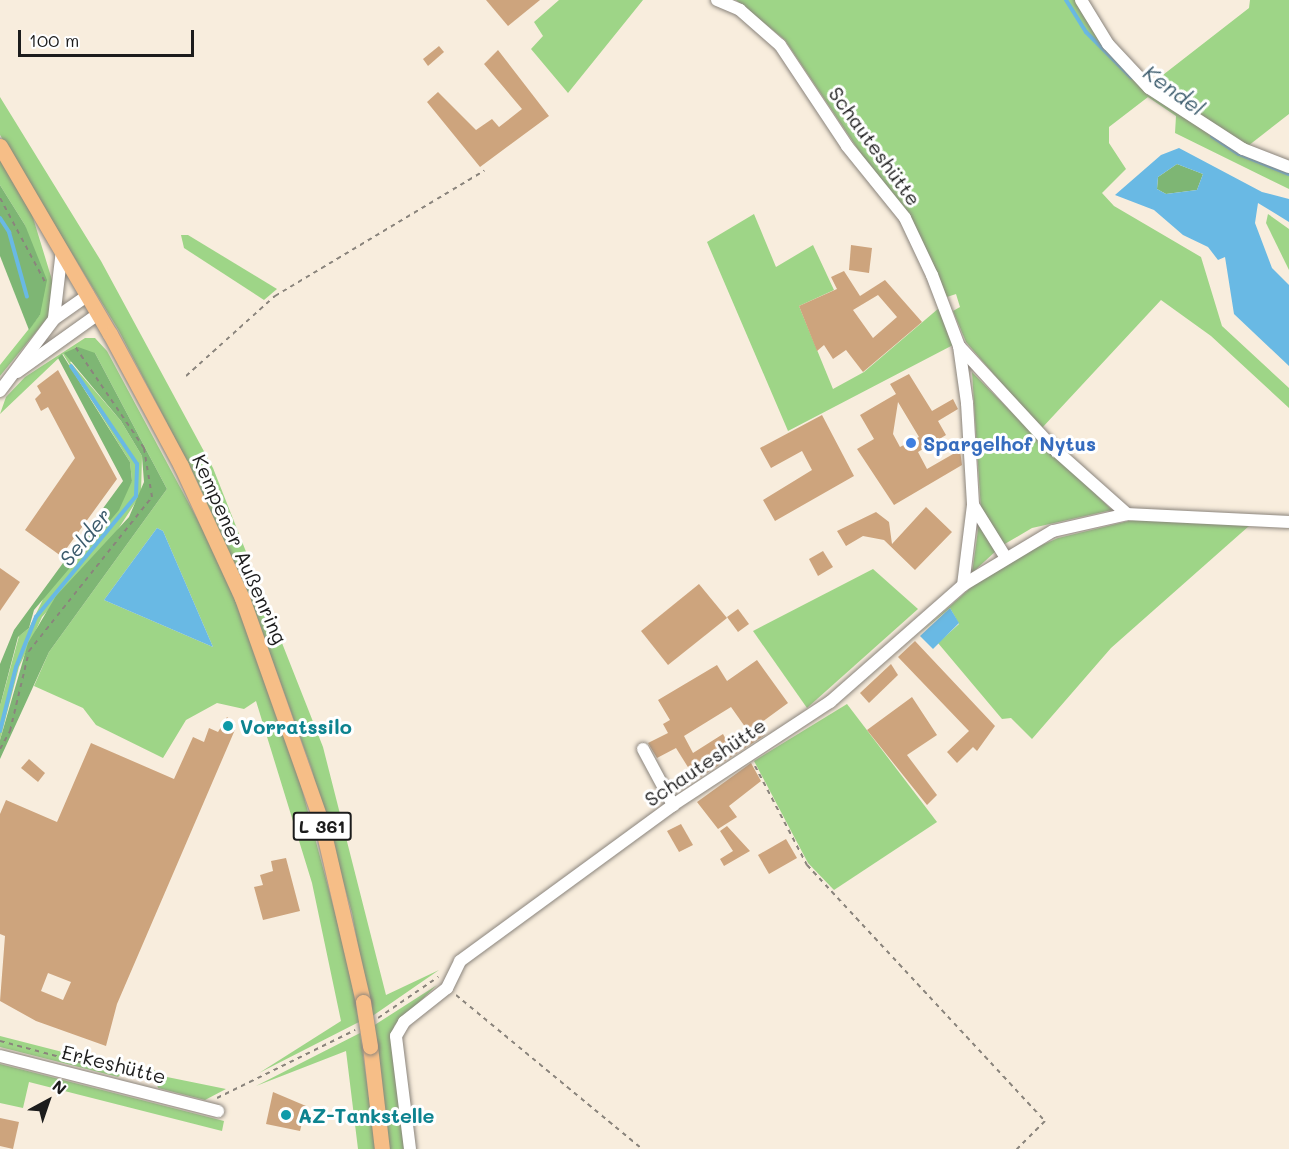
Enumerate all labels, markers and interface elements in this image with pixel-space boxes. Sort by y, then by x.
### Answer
scale bar [21,18,196,56]
text: 100 m [29,28,79,52]
water label: Kendel [1139,60,1209,120]
street label: Schauteshütte [824,82,926,210]
place label: Spargelhof Nytus [923,431,1096,455]
marker: Spargelhof Nytus [904,436,918,450]
street label: Kempener Außenring [187,451,293,647]
water label: Selder [54,503,116,571]
street label: Schauteshütte [640,713,770,811]
place label: Vorratssilo [240,714,352,738]
marker: Vorratssilo [221,719,235,733]
road number: L 361 [292,811,352,841]
street label: Erkeshütte [59,1039,169,1089]
north arrow [18,1071,78,1131]
text: N [48,1075,71,1099]
place label: AZ-Tankstelle [298,1103,435,1127]
marker: AZ-Tankstelle [279,1108,293,1122]

